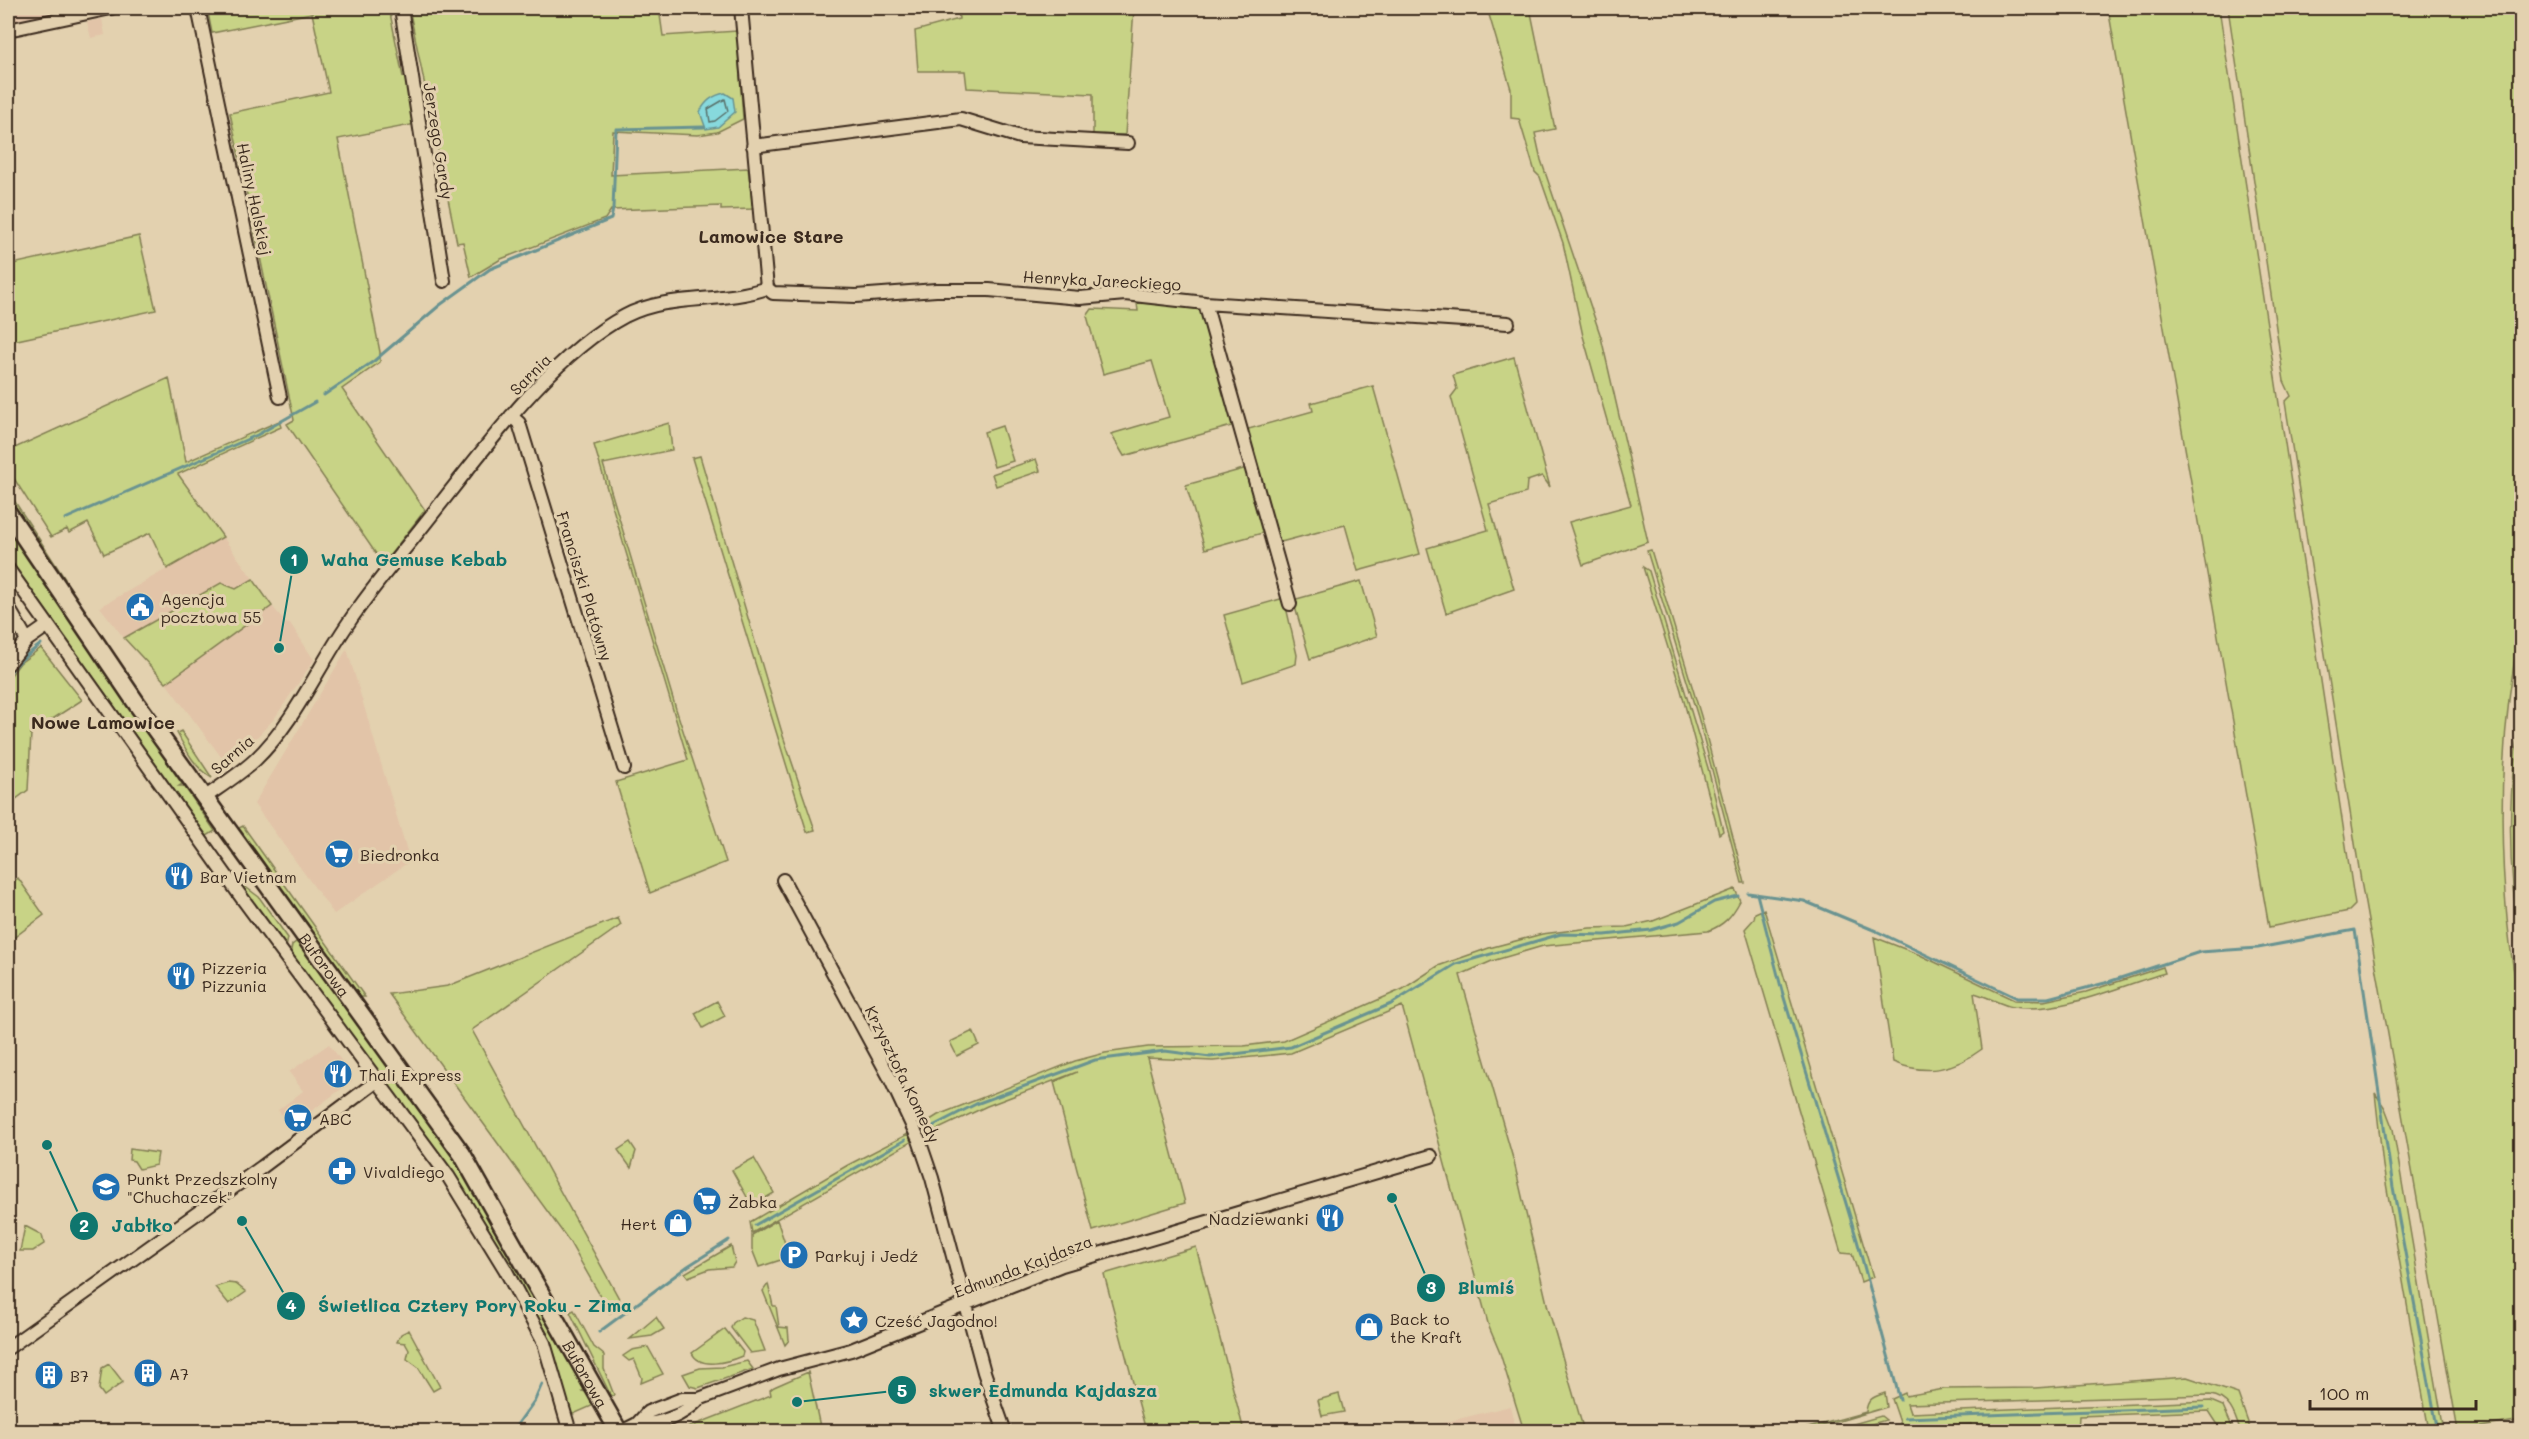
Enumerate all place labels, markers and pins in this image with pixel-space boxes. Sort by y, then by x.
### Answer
callout: Waha Gemuse Kebab [279,542,520,578]
place label: Agencja pocztowa 55 [161,588,261,627]
public building icon: Agencja pocztowa 55 [124,591,156,623]
supermarket icon: Biedronka [323,838,355,870]
place label: Biedronka [360,844,440,865]
restaurant icon: Bar Vietnam [163,860,195,892]
place label: Bar Vietnam [200,866,297,887]
place label: Pizzeria Pizzunia [202,957,267,996]
restaurant icon: Pizzeria Pizzunia [165,960,197,992]
restaurant icon: Thali Express [322,1058,354,1090]
place label: Thali Express [359,1064,462,1085]
supermarket icon: ABC [282,1102,314,1134]
place label: ABC [319,1108,351,1129]
pharmacy icon: Vivaldiego [326,1155,358,1187]
place label: Vivaldiego [363,1161,444,1182]
place label: Punkt Przedszkolny "Chuchaczek" [127,1168,278,1207]
school or university icon: Punkt Przedszkolny "Chuchaczek" [90,1171,122,1203]
supermarket icon: Żabka [691,1185,723,1217]
place label: Żabka [728,1191,777,1212]
restaurant icon: Nadziewanki [1314,1202,1346,1234]
shop icon: Hert [662,1207,694,1239]
callout: Jabłko [69,1208,184,1244]
place label: Nadziewanki [1209,1208,1309,1229]
place label: Hert [621,1213,657,1234]
parking icon: Parkuj i Jedź [778,1239,810,1271]
place label: Parkuj i Jedź [815,1245,918,1266]
callout: Blumiś [1416,1270,1527,1306]
callout: Świetlica Cztery Pory Roku - Zima [276,1288,644,1324]
place icon: Cześć Jagodno! [838,1304,870,1336]
place label: Back to the Kraft [1390,1308,1462,1347]
place label: Cześć Jagodno! [875,1310,998,1331]
shop icon: Back to the Kraft [1353,1311,1385,1343]
building icon: A7 [132,1357,164,1389]
building icon: B7 [33,1359,65,1391]
place label: A7 [169,1363,189,1384]
place label: B7 [70,1365,89,1386]
callout: skwer Edmunda Kajdasza [887,1372,1169,1408]

